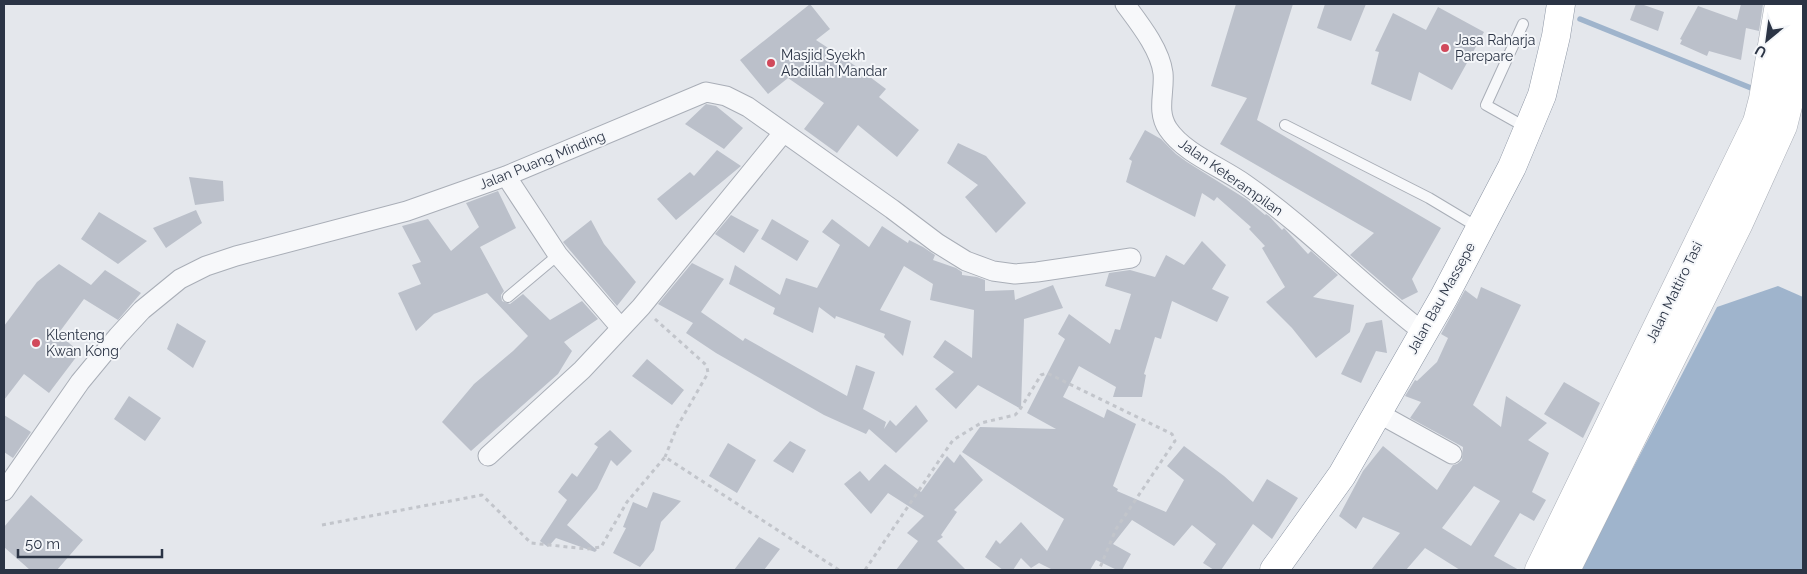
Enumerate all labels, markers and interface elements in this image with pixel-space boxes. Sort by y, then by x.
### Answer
north arrow [1742,15,1792,65]
place label: Jasa Raharja Parepare [1455,32,1535,64]
marker: Jasa Raharja Parepare [1439,42,1451,54]
text: U [1752,42,1769,61]
place label: Masjid Syekh Abdillah Mandar [781,47,887,79]
marker: Masjid Syekh Abdillah Mandar [765,57,777,69]
street label: Jalan Puang Minding [477,127,607,193]
street label: Jalan Keterampilan [1176,135,1286,219]
street label: Jalan Mattiro Tasi [1643,239,1705,345]
street label: Jalan Bau Massepe [1404,240,1478,356]
place label: Klenteng Kwan Kong [46,327,119,359]
marker: Klenteng Kwan Kong [30,337,42,349]
scale bar [18,526,161,558]
text: 50 m [25,535,60,553]

